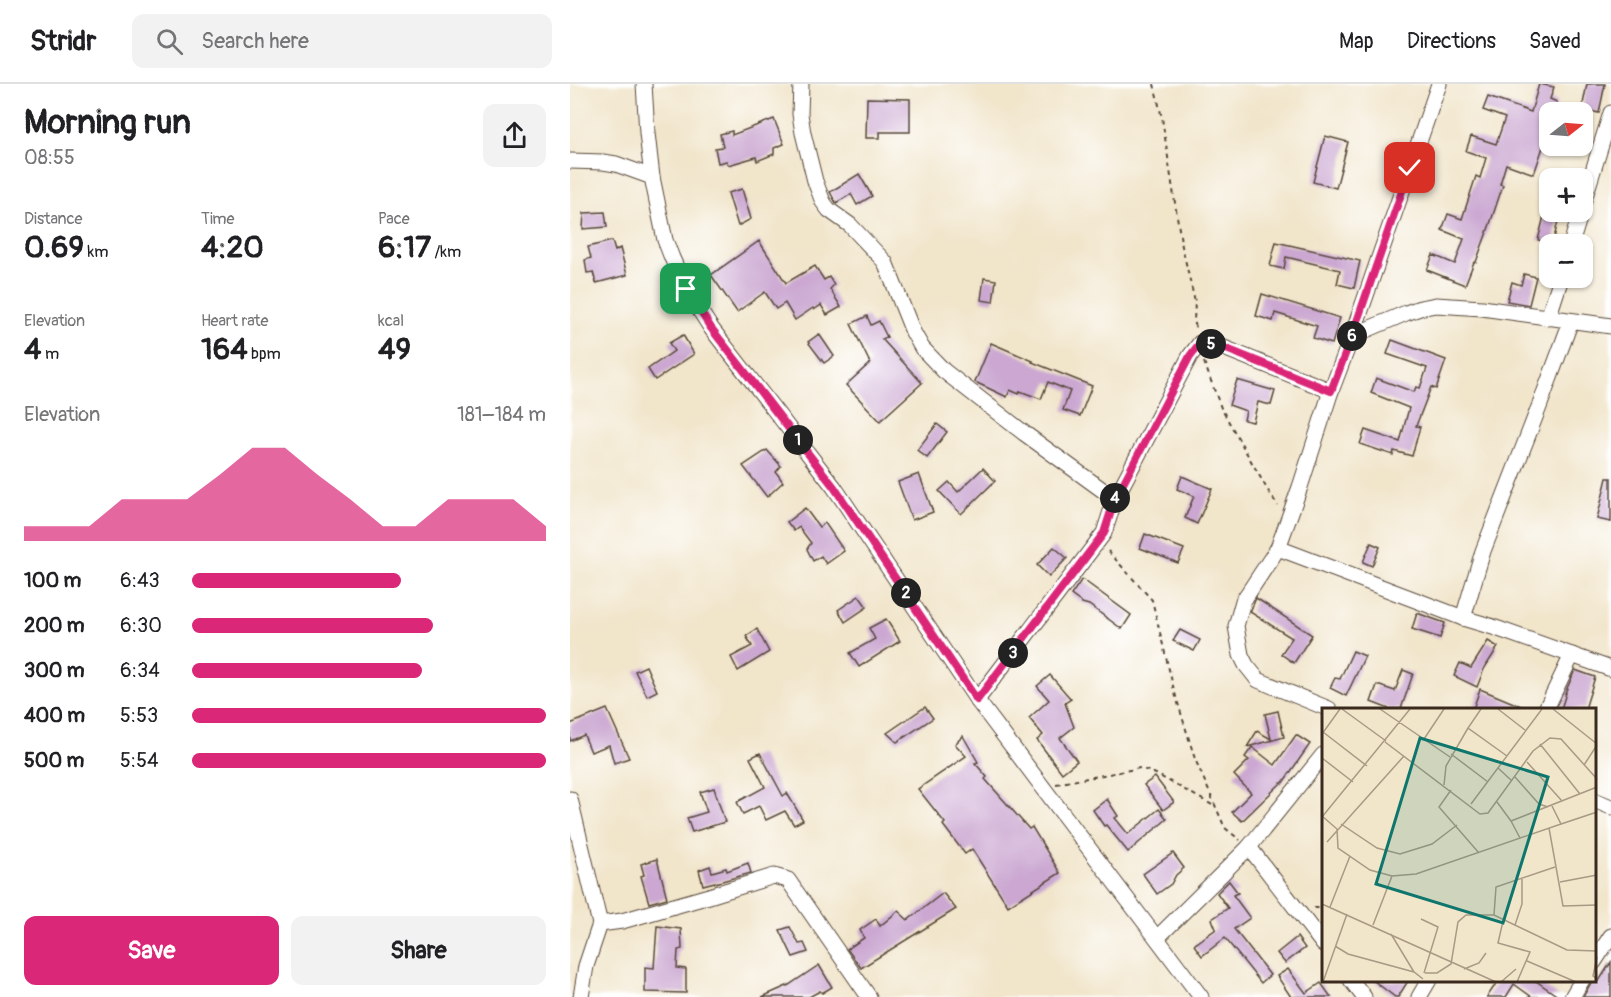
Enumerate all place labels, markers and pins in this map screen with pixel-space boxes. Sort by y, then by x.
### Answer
pin [1384,142,1435,193]
pin [660,263,711,314]
pin: 6 [1337,321,1367,351]
pin: 5 [1196,329,1226,359]
pin: 1 [783,425,813,455]
pin: 4 [1100,483,1130,513]
pin: 2 [891,578,921,608]
pin: 3 [998,638,1028,668]

